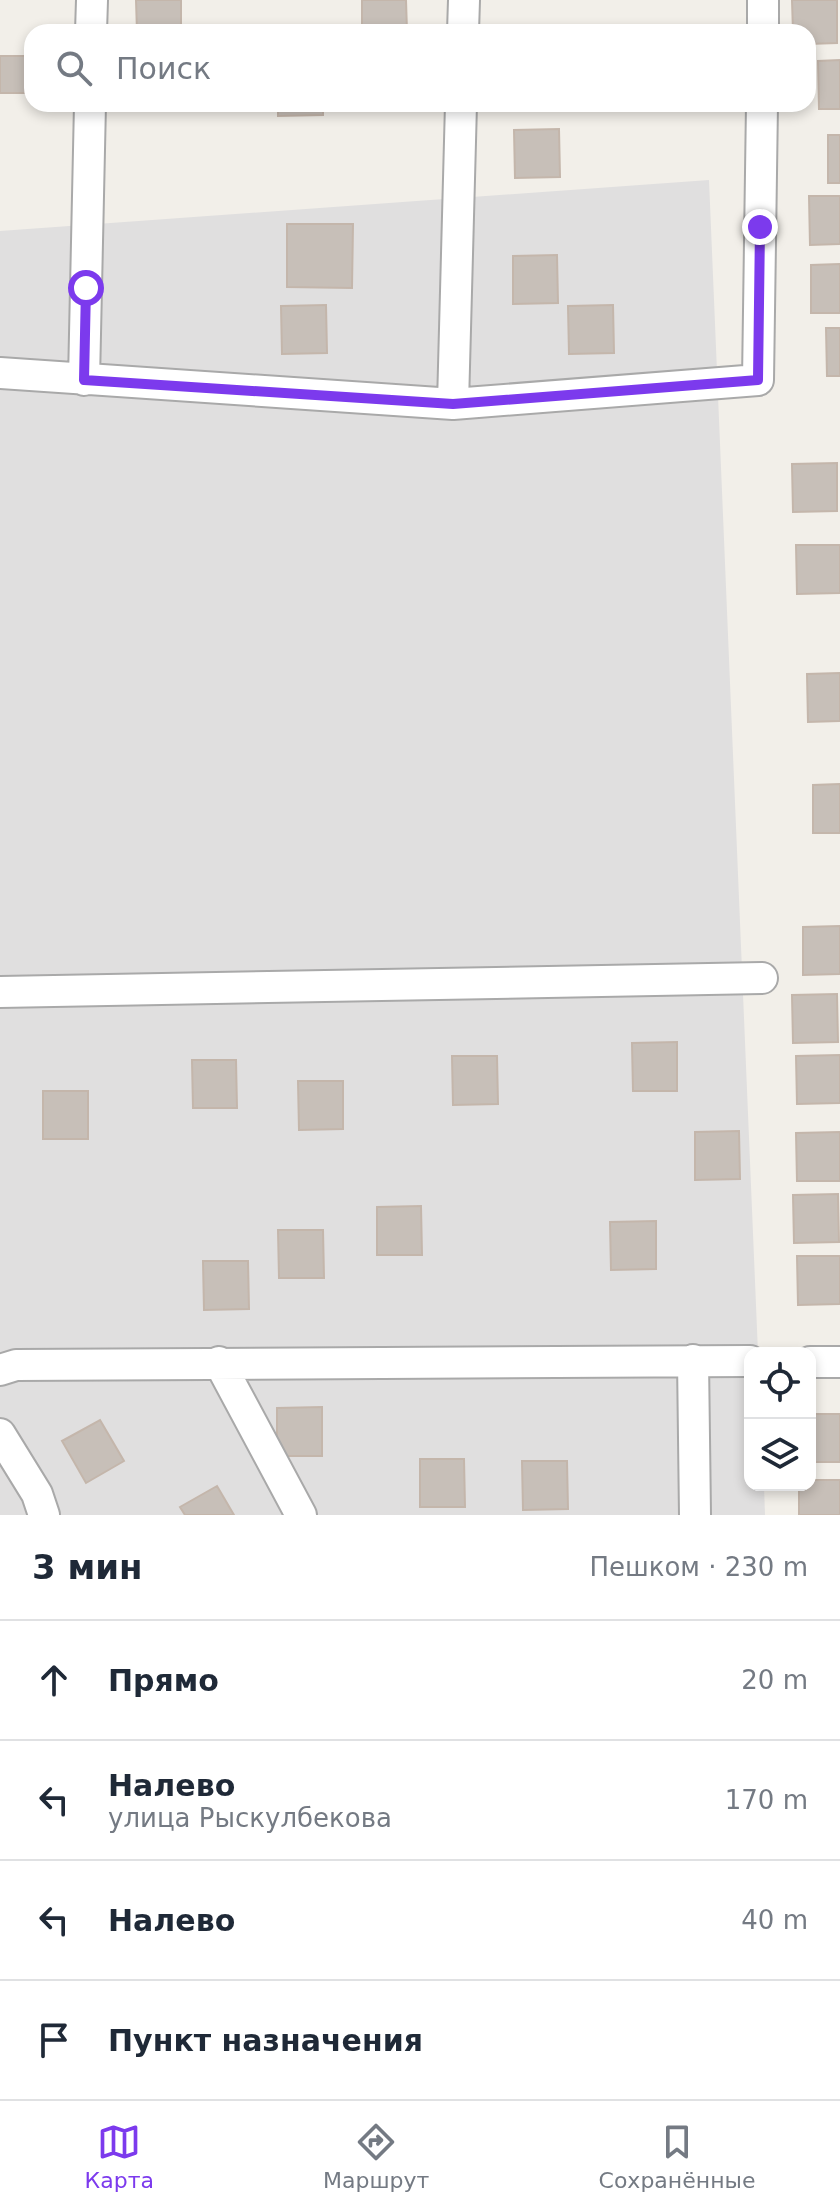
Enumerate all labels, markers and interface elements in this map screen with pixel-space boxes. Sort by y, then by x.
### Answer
search box [24,24,816,112]
icon: search [52,46,96,90]
text: Поиск [116,51,211,86]
route end [742,209,778,245]
route start [68,270,104,306]
map controls [744,1347,816,1491]
button: locate [744,1347,816,1419]
button: layers [744,1419,816,1491]
text: 3 мин [32,1547,143,1587]
text: Пешком · 230 m [589,1552,808,1582]
icon: ahead [32,1658,76,1702]
text: Прямо [108,1663,219,1698]
text: 20 m [741,1665,808,1695]
text: Налево [108,1768,235,1803]
icon: left [32,1778,76,1822]
text: 170 m [725,1785,808,1815]
text: улица Рыскулбекова [108,1803,392,1833]
icon: left [32,1898,76,1942]
text: Налево [108,1903,235,1938]
text: 40 m [741,1905,808,1935]
icon: arrive [32,2018,76,2062]
text: Пункт назначения [108,2023,423,2058]
tab: Карта [85,2120,154,2193]
tab: Маршрут [323,2120,429,2193]
tab: Сохранённые [599,2120,755,2193]

